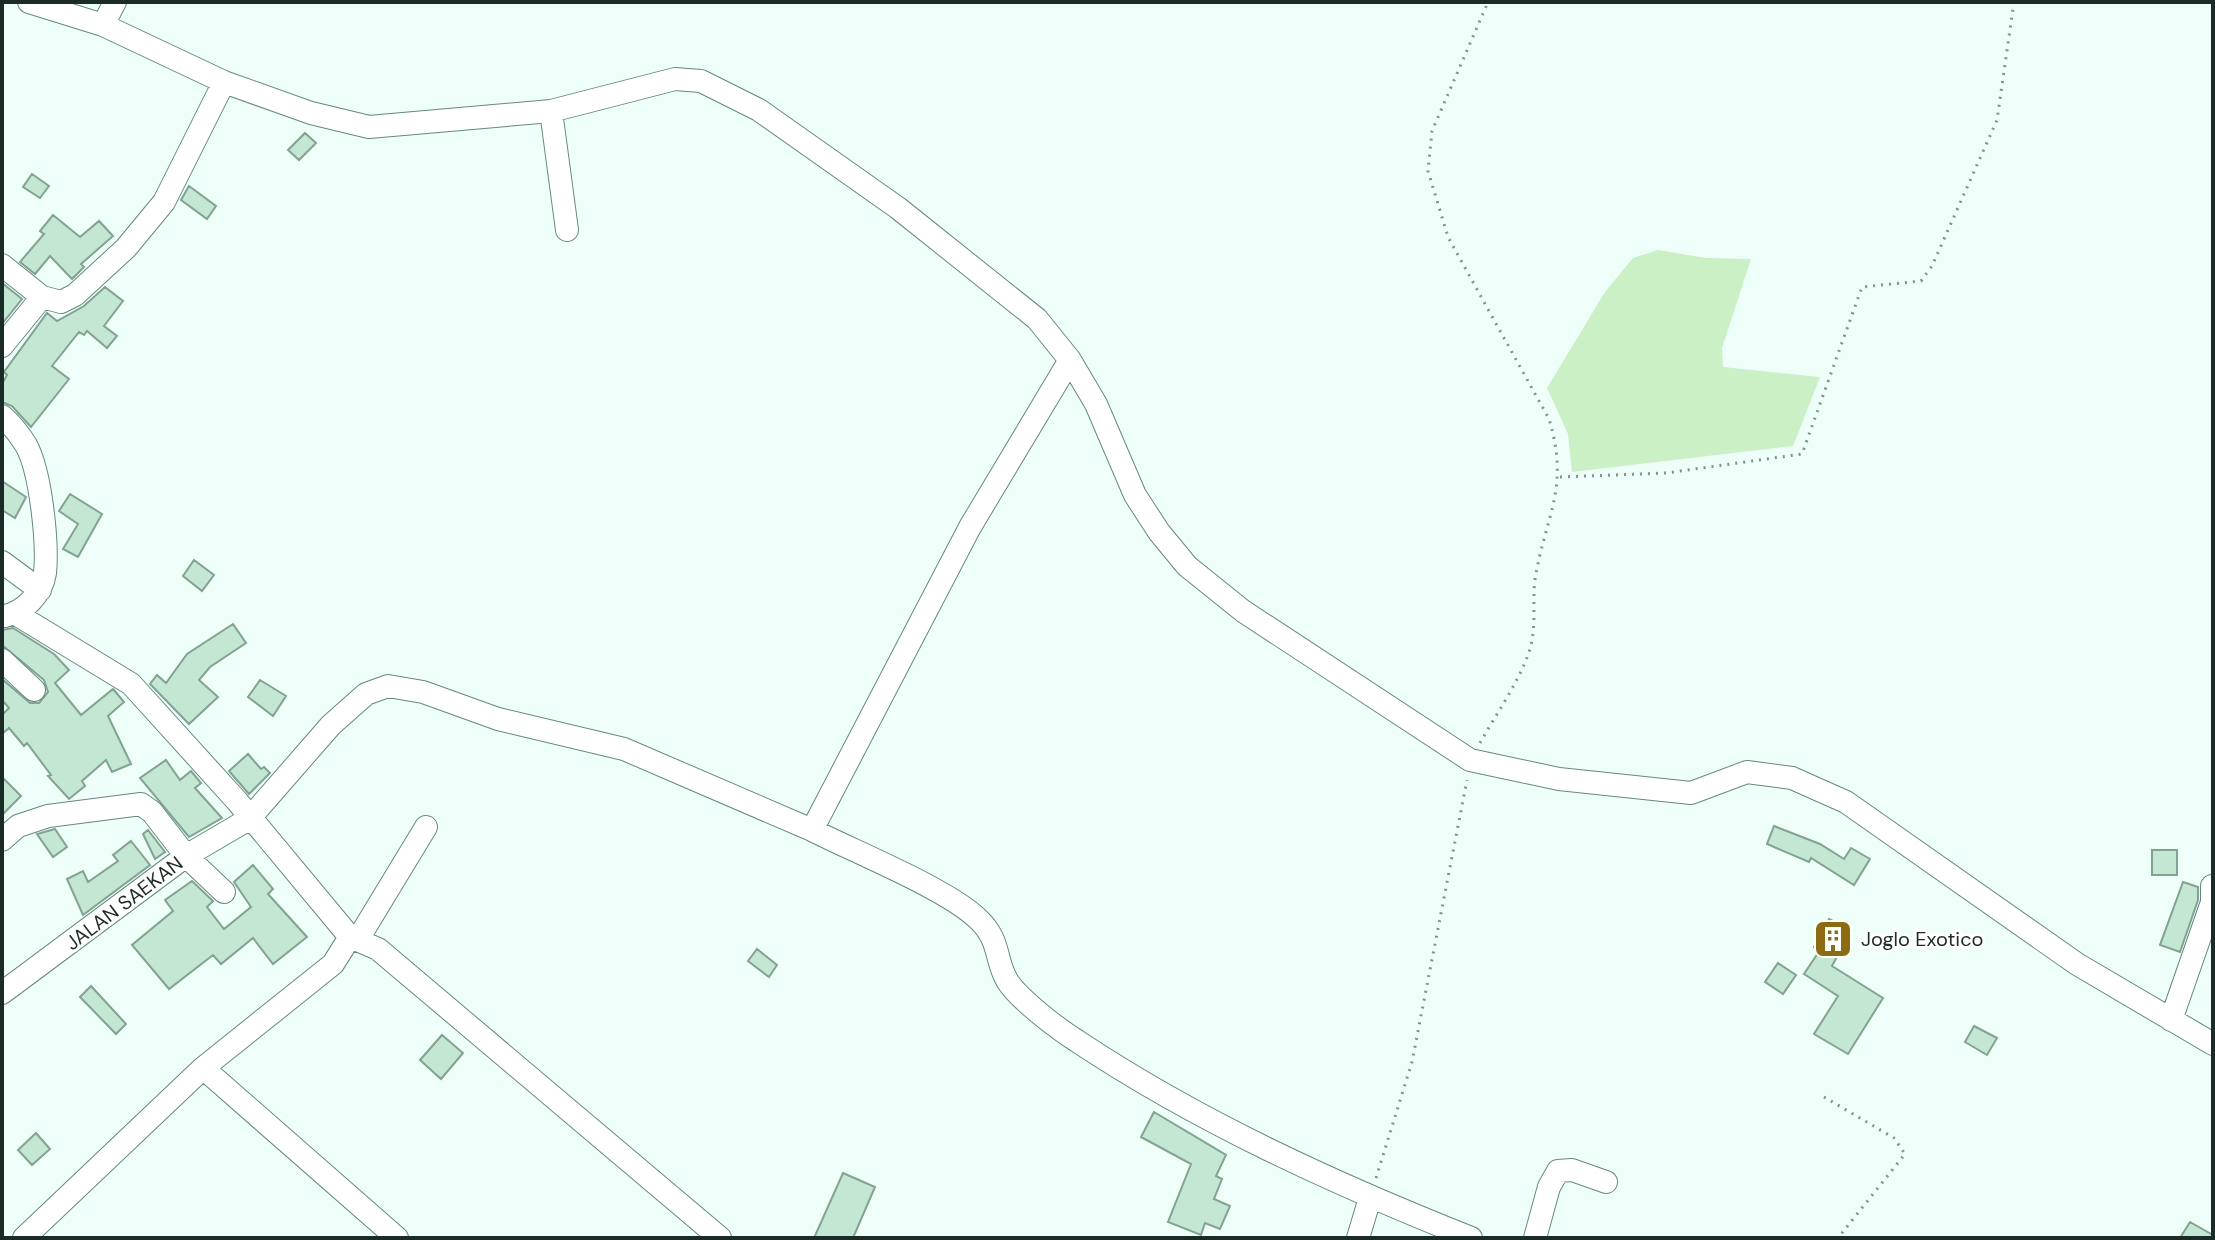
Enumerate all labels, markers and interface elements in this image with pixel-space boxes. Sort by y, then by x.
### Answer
street label: JALAN SAEKAN [60,850,188,956]
building icon: Joglo Exotico [1812,918,1854,960]
place label: Joglo Exotico [1861,926,1983,952]

